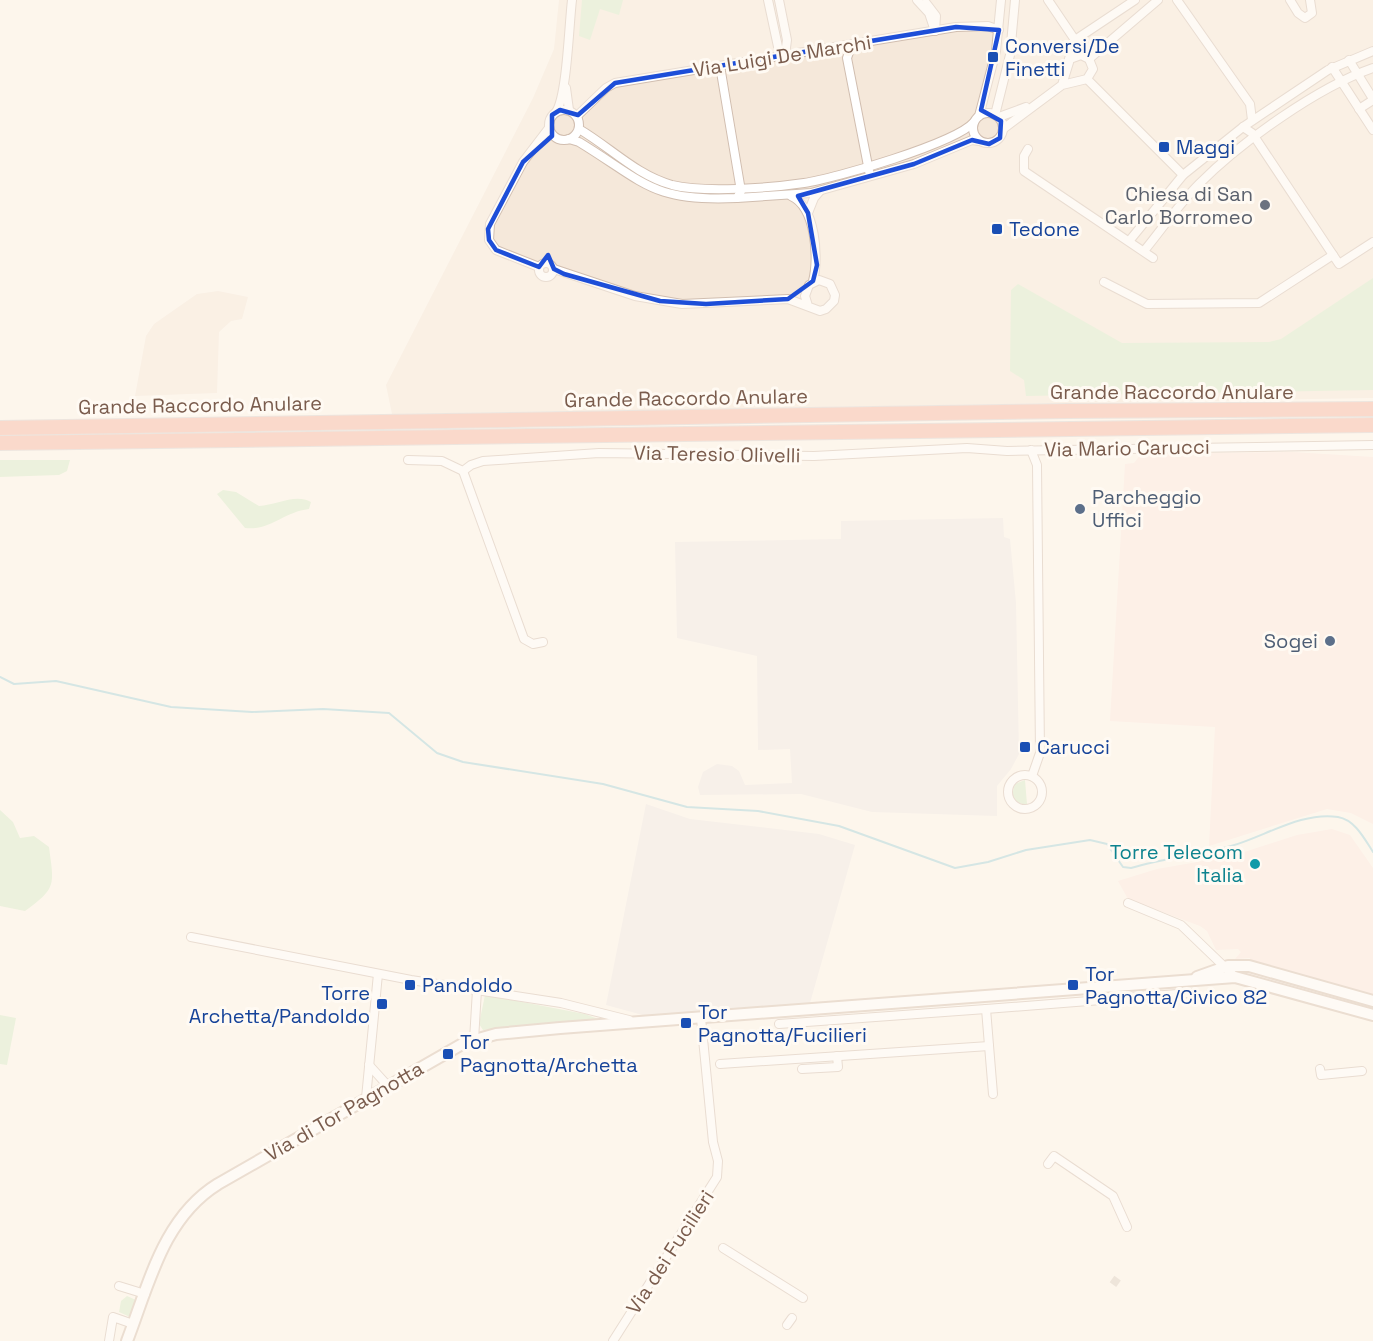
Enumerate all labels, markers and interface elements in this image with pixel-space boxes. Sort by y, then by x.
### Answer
street label: Via Luigi De Marchi [691,29,873,83]
place label: Conversi/De Finetti [1005,33,1120,82]
marker: Conversi/De Finetti [986,50,1000,64]
place label: Maggi [1176,134,1235,160]
marker: Maggi [1157,140,1171,154]
place label: Chiesa di San Carlo Borromeo [1105,181,1253,230]
marker: Chiesa di San Carlo Borromeo [1258,198,1272,212]
place label: Tedone [1009,216,1080,242]
marker: Tedone [990,222,1004,236]
street label: Grande Raccordo Anulare [1050,379,1294,405]
street label: Grande Raccordo Anulare [564,383,808,413]
street label: Grande Raccordo Anulare [78,390,322,420]
street label: Via Mario Carucci [1044,434,1210,462]
street label: Via Teresio Olivelli [633,440,801,468]
place label: Parcheggio Uffici [1092,484,1201,533]
marker: Parcheggio Uffici [1073,502,1087,516]
place label: Sogei [1264,628,1318,654]
marker: Sogei [1323,634,1337,648]
place label: Carucci [1037,734,1110,760]
marker: Carucci [1018,740,1032,754]
place label: Torre Telecom Italia [1110,839,1243,888]
marker: Torre Telecom Italia [1248,857,1262,871]
place label: Tor Pagnotta/Civico 82 [1085,961,1267,1010]
place label: Pandoldo [422,972,513,998]
marker: Pandoldo [403,978,417,992]
marker: Tor Pagnotta/Civico 82 [1066,978,1080,992]
place label: Torre Archetta/Pandoldo [189,980,370,1029]
marker: Torre Archetta/Pandoldo [375,997,389,1011]
place label: Tor Pagnotta/Fucilieri [698,999,867,1048]
marker: Tor Pagnotta/Fucilieri [679,1016,693,1030]
place label: Tor Pagnotta/Archetta [460,1029,638,1078]
marker: Tor Pagnotta/Archetta [441,1047,455,1061]
street label: Via di Tor Pagnotta [260,1055,428,1167]
street label: Via dei Fucilieri [620,1185,720,1319]

